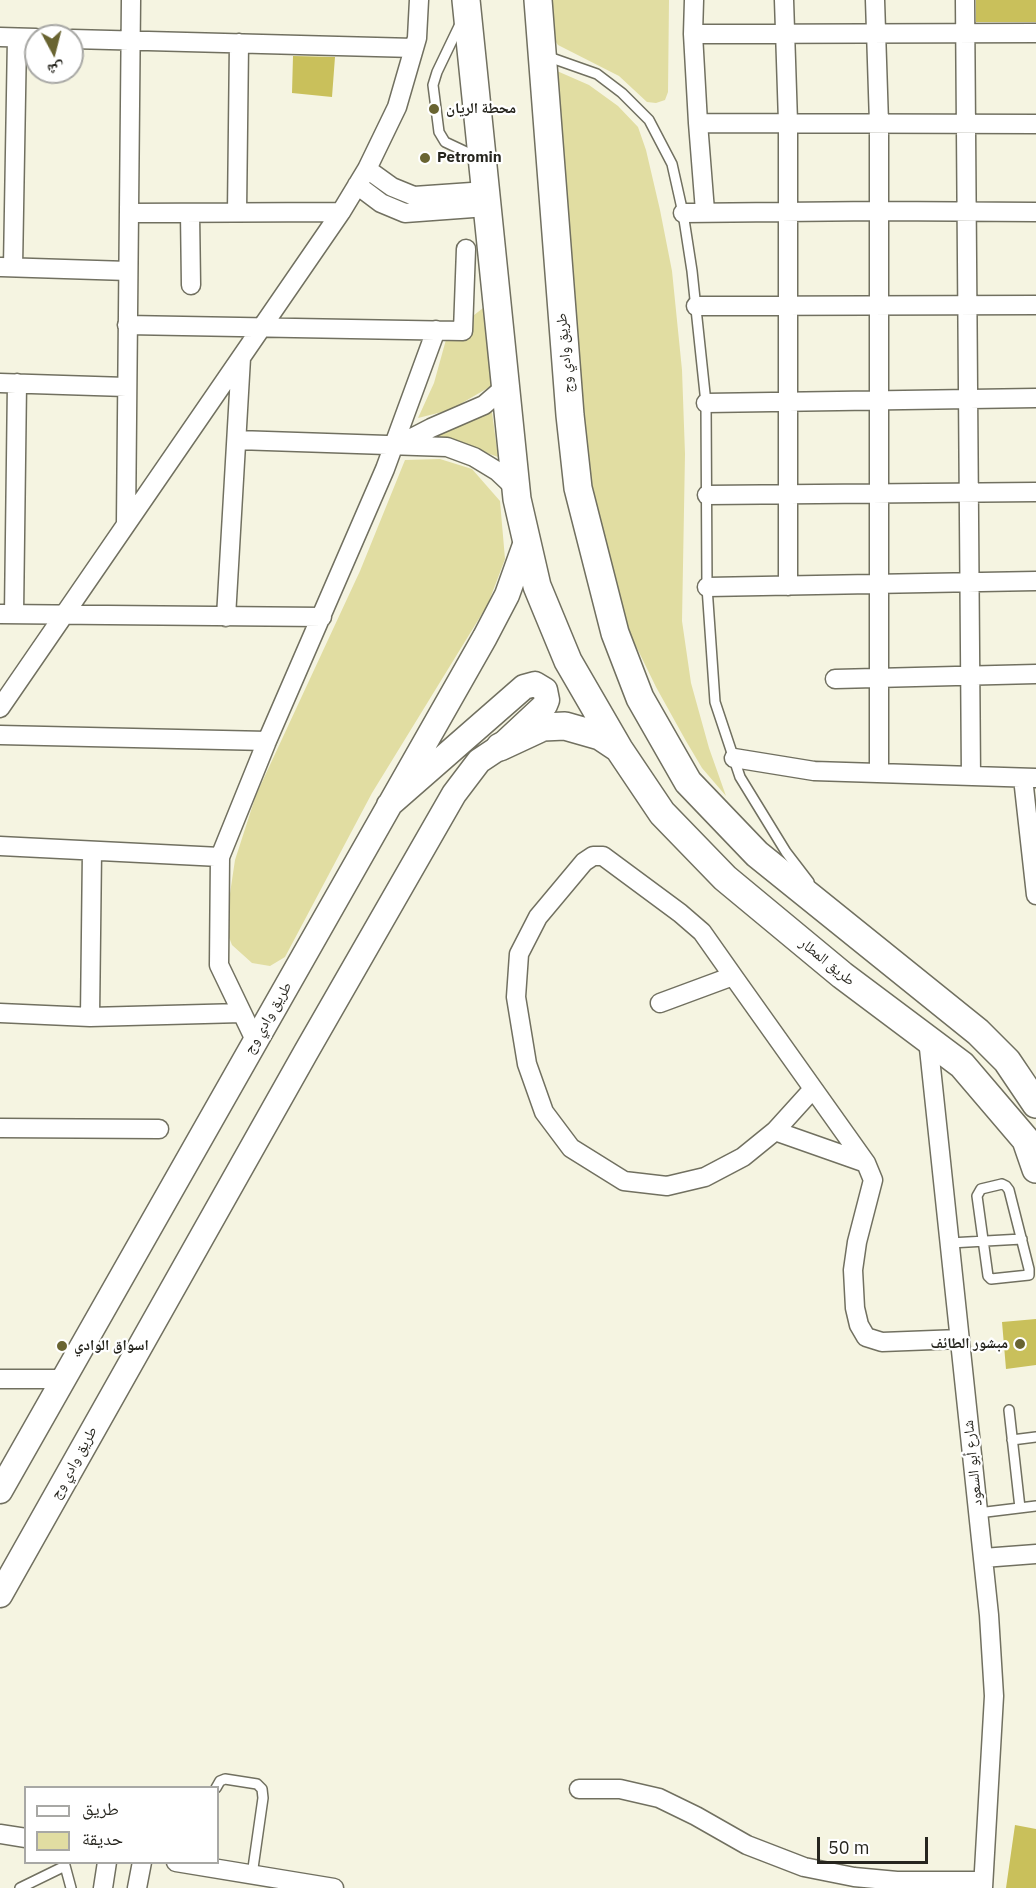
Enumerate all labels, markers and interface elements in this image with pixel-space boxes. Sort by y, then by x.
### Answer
north arrow [24,24,84,84]
text: ش [46,59,66,81]
place label: محطة الريان [446,100,516,118]
marker: محطة الريان [427,102,441,116]
place label: Petromin [437,149,502,167]
marker: Petromin [418,151,432,165]
street label: طريق وادي وج [553,312,577,394]
street label: طريق المطار [796,934,858,990]
street label: طريق وادي وج [240,979,296,1057]
place label: مبشور الطائف [931,1335,1008,1353]
place label: اسواق الوادي [74,1337,149,1355]
marker: مبشور الطائف [1013,1337,1027,1351]
marker: اسواق الوادي [55,1339,69,1353]
street label: شارع أبو السعود [960,1419,986,1507]
street label: طريق وادي وج [47,1423,101,1503]
legend [24,1786,219,1864]
text: طريق [82,1797,119,1820]
scale bar [820,1825,931,1863]
text: حديقة [82,1827,123,1850]
text: 50 m [828,1836,870,1859]

